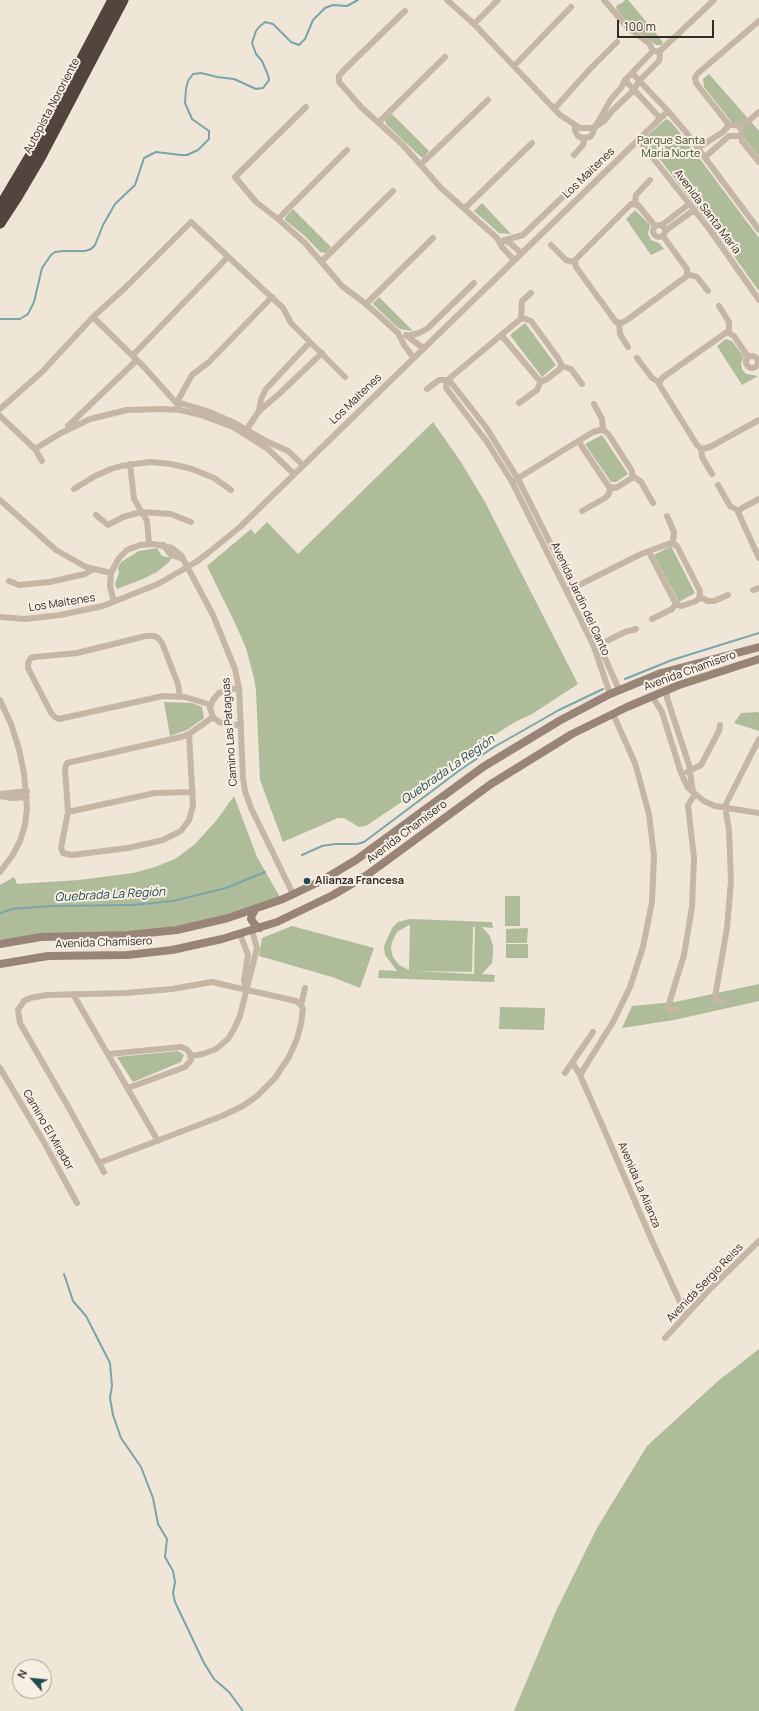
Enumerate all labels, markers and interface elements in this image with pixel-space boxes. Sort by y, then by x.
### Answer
scale bar [619,12,716,38]
text: 100 m [624,18,656,35]
street label: Autopista Nororiente [21,56,83,156]
park label: Parque Santa María Norte [637,134,705,160]
street label: Los Maitenes [560,145,618,201]
street label: Avenida Santa María [671,167,743,257]
street label: Los Maitenes [327,371,385,427]
street label: Avenida Jardín del Canto [548,540,612,658]
street label: Los Maitenes [28,591,96,615]
street label: Avenida Chamisero [642,648,738,694]
street label: Camino Las Pataguas [220,677,240,787]
water label: Quebrada La Región [399,732,497,808]
street label: Avenida Chamisero [364,798,450,866]
place label: Alianza Francesa [315,874,404,888]
marker: Alianza Francesa [302,876,312,886]
water label: Quebrada La Región [54,885,166,905]
street label: Avenida Chamisero [55,935,153,951]
street label: Camino El Mirador [20,1087,76,1173]
street label: Avenida La Alianza [615,1140,663,1230]
street label: Avenida Sergio Reiss [664,1241,746,1325]
north arrow [12,1659,52,1699]
text: N [13,1667,30,1681]

